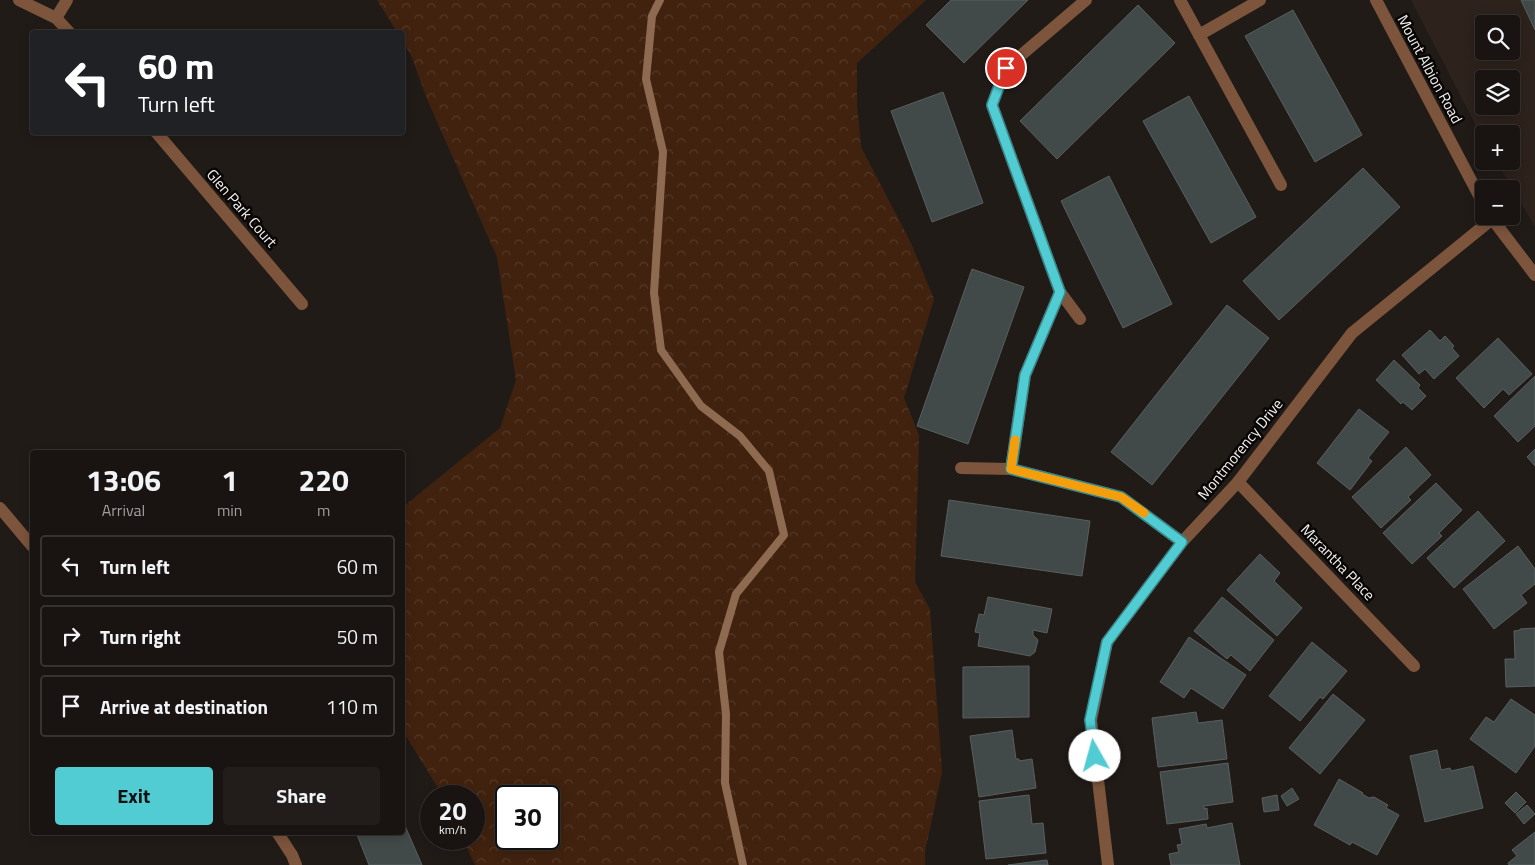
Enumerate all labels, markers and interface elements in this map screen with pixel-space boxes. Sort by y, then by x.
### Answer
street label: Mount Albion Road [1392,10,1468,128]
map controls [1475,15,1520,225]
button: search [1475,15,1520,60]
text: 60 m [138,39,214,93]
pin [985,47,1027,89]
icon: left [55,50,120,115]
icon: arrive [992,54,1020,82]
button: layers [1475,70,1520,115]
text: Turn left [138,87,215,121]
button: + [1475,125,1520,170]
street label: Glen Park Court [201,163,283,253]
button: − [1475,180,1520,225]
street label: Montmorency Drive [1192,393,1288,505]
text: 13:06 [86,457,161,503]
text: 1 [221,457,238,503]
text: 220 [299,457,349,503]
text: Arrival [102,498,145,522]
text: min [217,498,242,522]
text: m [317,498,330,522]
street label: Marantha Place [1295,518,1381,606]
icon: left [57,552,85,580]
text: Turn left [100,552,170,581]
text: 60 m [337,552,378,581]
icon: right [57,622,85,650]
text: Turn right [100,622,181,651]
text: 50 m [337,622,378,651]
icon: arrive [57,692,85,720]
text: Arrive at destination [100,692,268,721]
text: 110 m [326,692,378,721]
position arrow [1068,729,1120,781]
button: Exit [55,767,213,825]
button: Share [223,767,380,825]
speed limit sign: 30 [495,785,560,850]
text: 20 [438,792,467,830]
text: km/h [439,820,466,839]

